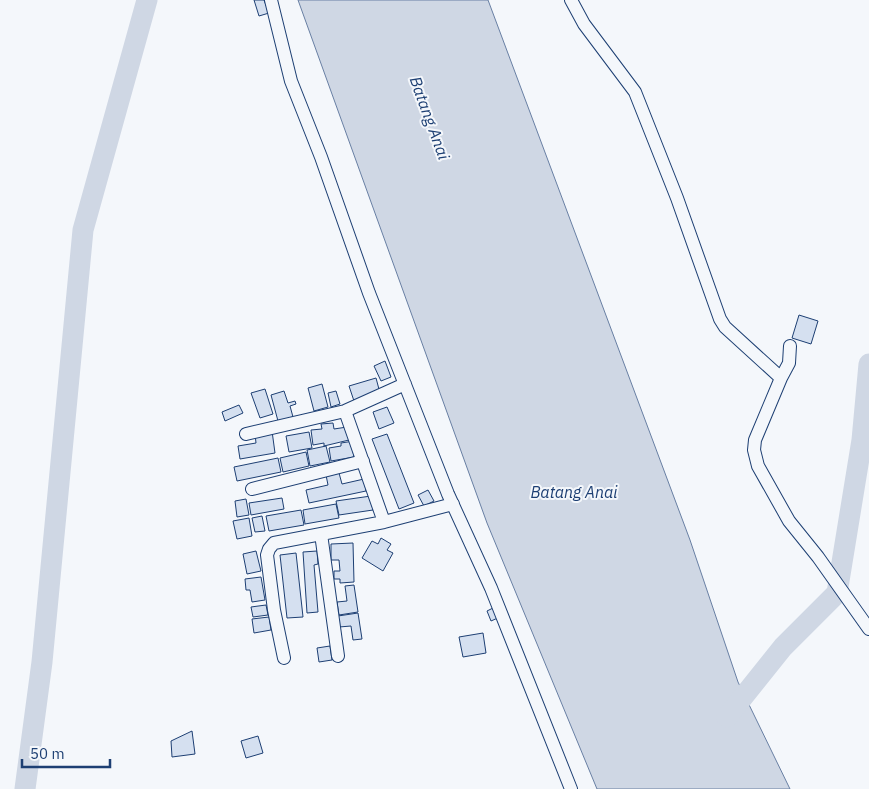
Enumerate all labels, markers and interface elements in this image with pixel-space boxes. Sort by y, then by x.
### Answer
water label: Batang Anai [406,74,455,163]
water label: Batang Anai [530,482,618,502]
scale bar [22,736,110,768]
text: 50 m [30,744,65,763]

